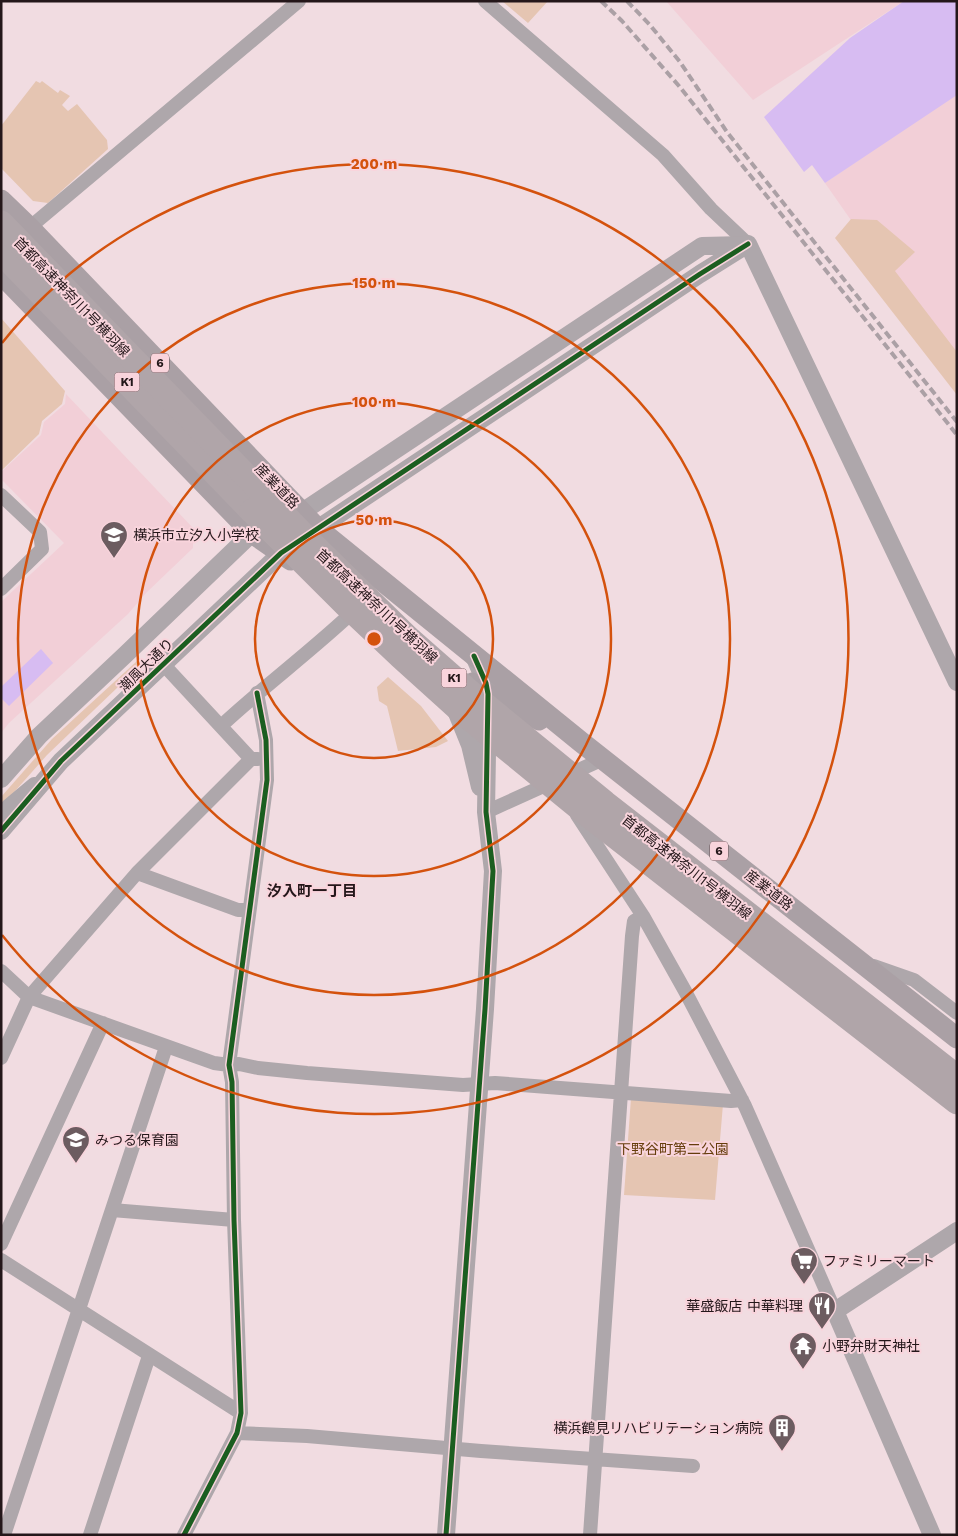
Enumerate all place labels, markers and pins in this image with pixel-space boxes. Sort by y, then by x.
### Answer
school or university icon: 横浜市立汐入小学校 [99,520,129,559]
place label: 横浜市立汐入小学校 [133,527,259,543]
centre of rings [365,630,383,648]
school or university icon: みつる保育園 [61,1125,91,1164]
place label: みつる保育園 [95,1132,179,1148]
supermarket icon: ファミリーマート [789,1246,819,1285]
place label: ファミリーマート [823,1253,935,1269]
restaurant icon: 華盛飯店 中華料理 [807,1291,837,1330]
place label: 華盛飯店 中華料理 [686,1298,803,1314]
temple icon: 小野弁財天神社 [788,1331,818,1370]
place label: 小野弁財天神社 [822,1338,920,1354]
building icon: 横浜鶴見リハビリテーション病院 [767,1413,797,1452]
place label: 横浜鶴見リハビリテーション病院 [553,1420,763,1436]

